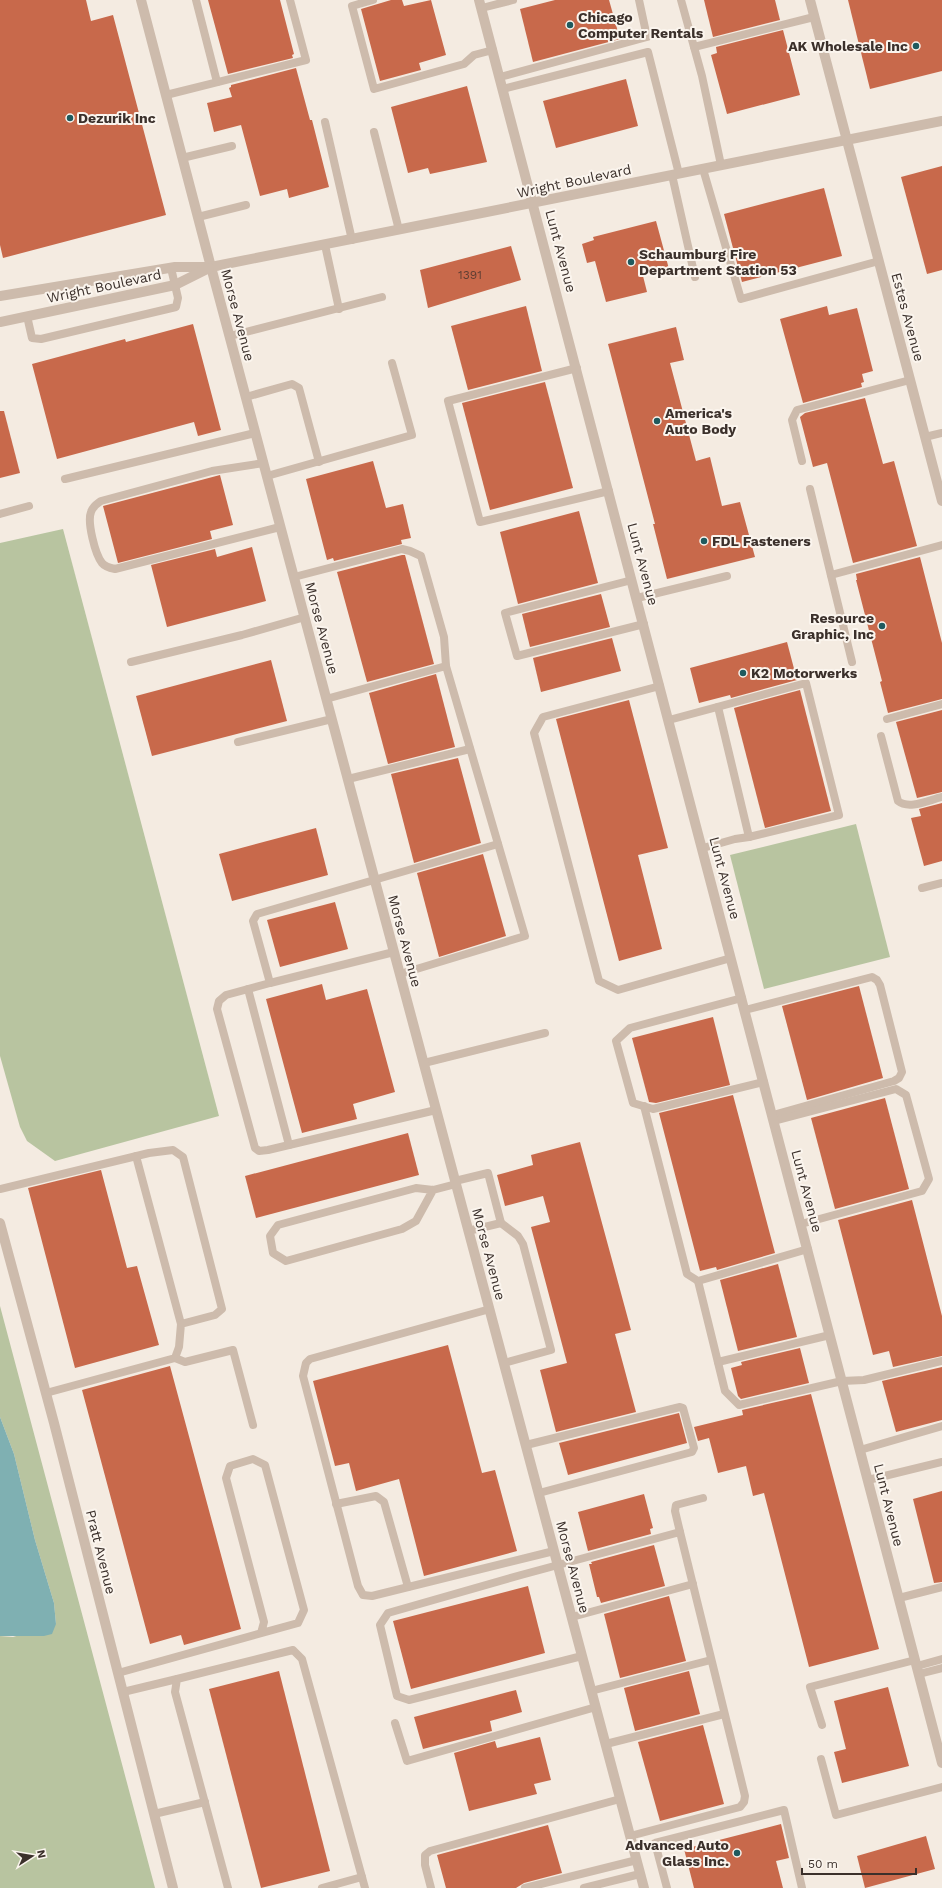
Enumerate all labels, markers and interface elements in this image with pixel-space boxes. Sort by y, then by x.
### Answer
place label: Chicago Computer Rentals [578,9,704,41]
marker: Chicago Computer Rentals [565,20,575,30]
place label: AK Wholesale Inc [788,38,908,54]
marker: AK Wholesale Inc [911,41,921,51]
place label: Dezurik Inc [78,110,156,126]
marker: Dezurik Inc [65,113,75,123]
street label: Wright Boulevard [515,161,633,201]
street label: Lunt Avenue [542,208,580,294]
place label: Schaumburg Fire Department Station 53 [639,246,797,278]
marker: Schaumburg Fire Department Station 53 [626,257,636,267]
street label: Wright Boulevard [45,266,163,306]
street label: Morse Avenue [218,267,258,363]
house number: 1391 [458,268,482,282]
street label: Estes Avenue [888,271,928,363]
place label: America's Auto Body [665,405,736,437]
marker: America's Auto Body [652,416,662,426]
street label: Lunt Avenue [624,521,662,607]
place label: FDL Fasteners [712,533,811,549]
marker: FDL Fasteners [699,536,709,546]
street label: Morse Avenue [302,580,342,676]
place label: Resource Graphic, Inc [791,610,874,642]
marker: Resource Graphic, Inc [877,621,887,631]
place label: K2 Motorwerks [751,665,858,681]
marker: K2 Motorwerks [738,668,748,678]
street label: Lunt Avenue [706,835,744,921]
street label: Morse Avenue [385,893,425,989]
street label: Lunt Avenue [788,1148,826,1234]
street label: Morse Avenue [469,1206,509,1302]
street label: Lunt Avenue [871,1462,907,1548]
street label: Pratt Avenue [83,1508,119,1596]
street label: Morse Avenue [553,1519,593,1615]
north arrow [12,1836,52,1876]
place label: Advanced Auto Glass Inc. [625,1837,729,1869]
marker: Advanced Auto Glass Inc. [732,1848,742,1858]
text: N [34,1849,48,1859]
scale bar [802,1850,916,1876]
text: 50 m [808,1857,838,1871]

